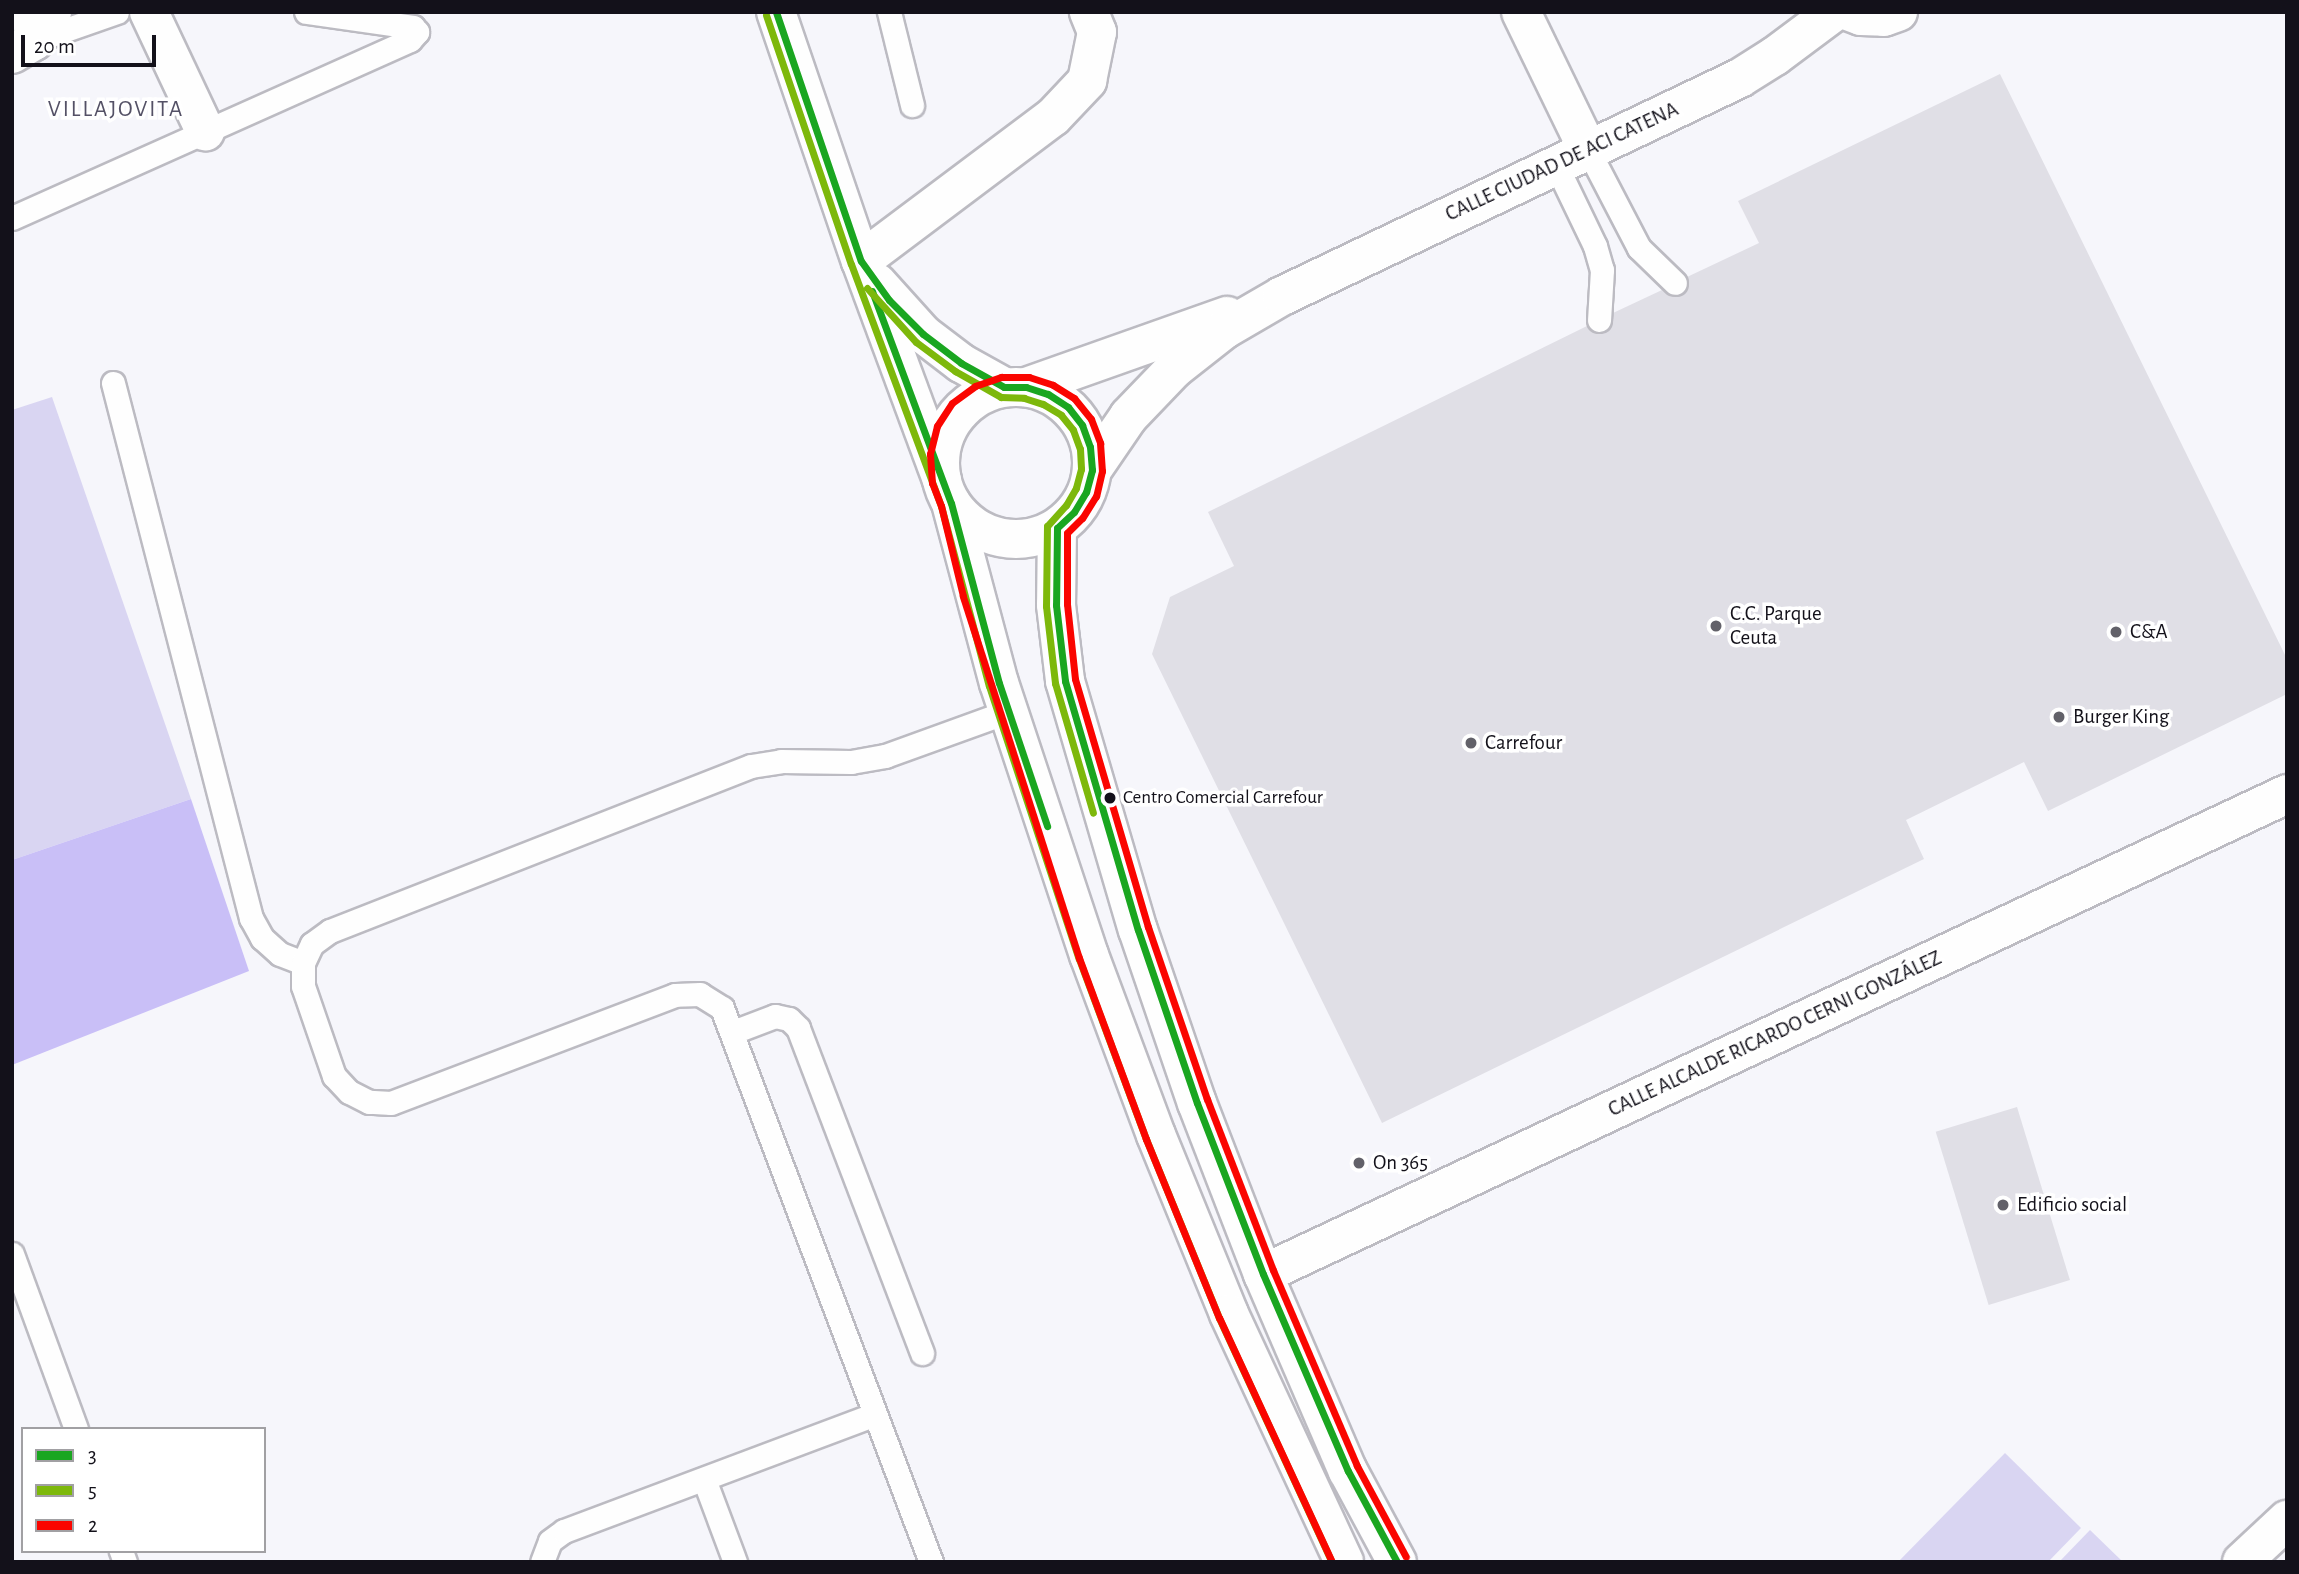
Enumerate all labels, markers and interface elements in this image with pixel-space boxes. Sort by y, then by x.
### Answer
scale bar [24,21,159,65]
text: 20 m [34,36,75,57]
district label: VILLAJOVITA [49,96,183,124]
street label: CALLE CIUDAD DE ACI CATENA [1442,97,1682,227]
place label: C.C. Parque Ceuta [1730,601,1822,651]
marker: C.C. Parque Ceuta [1708,618,1724,634]
place label: C&A [2130,619,2168,645]
marker: C&A [2108,624,2124,640]
place label: Burger King [2073,704,2169,730]
marker: Burger King [2051,709,2067,725]
place label: Carrefour [1485,730,1562,756]
marker: Carrefour [1463,735,1479,751]
place label: Centro Comercial Carrefour [1123,787,1323,809]
marker: Centro Comercial Carrefour [1103,791,1117,805]
street label: CALLE ALCALDE RICARDO CERNI GONZÁLEZ [1604,945,1946,1123]
place label: On 365 [1373,1150,1428,1176]
marker: On 365 [1351,1155,1367,1171]
place label: Edificio social [2017,1192,2127,1218]
marker: Edificio social [1995,1197,2011,1213]
legend [21,1427,266,1553]
text: 3 [88,1445,97,1466]
text: 5 [88,1480,97,1501]
text: 2 [88,1515,98,1536]

